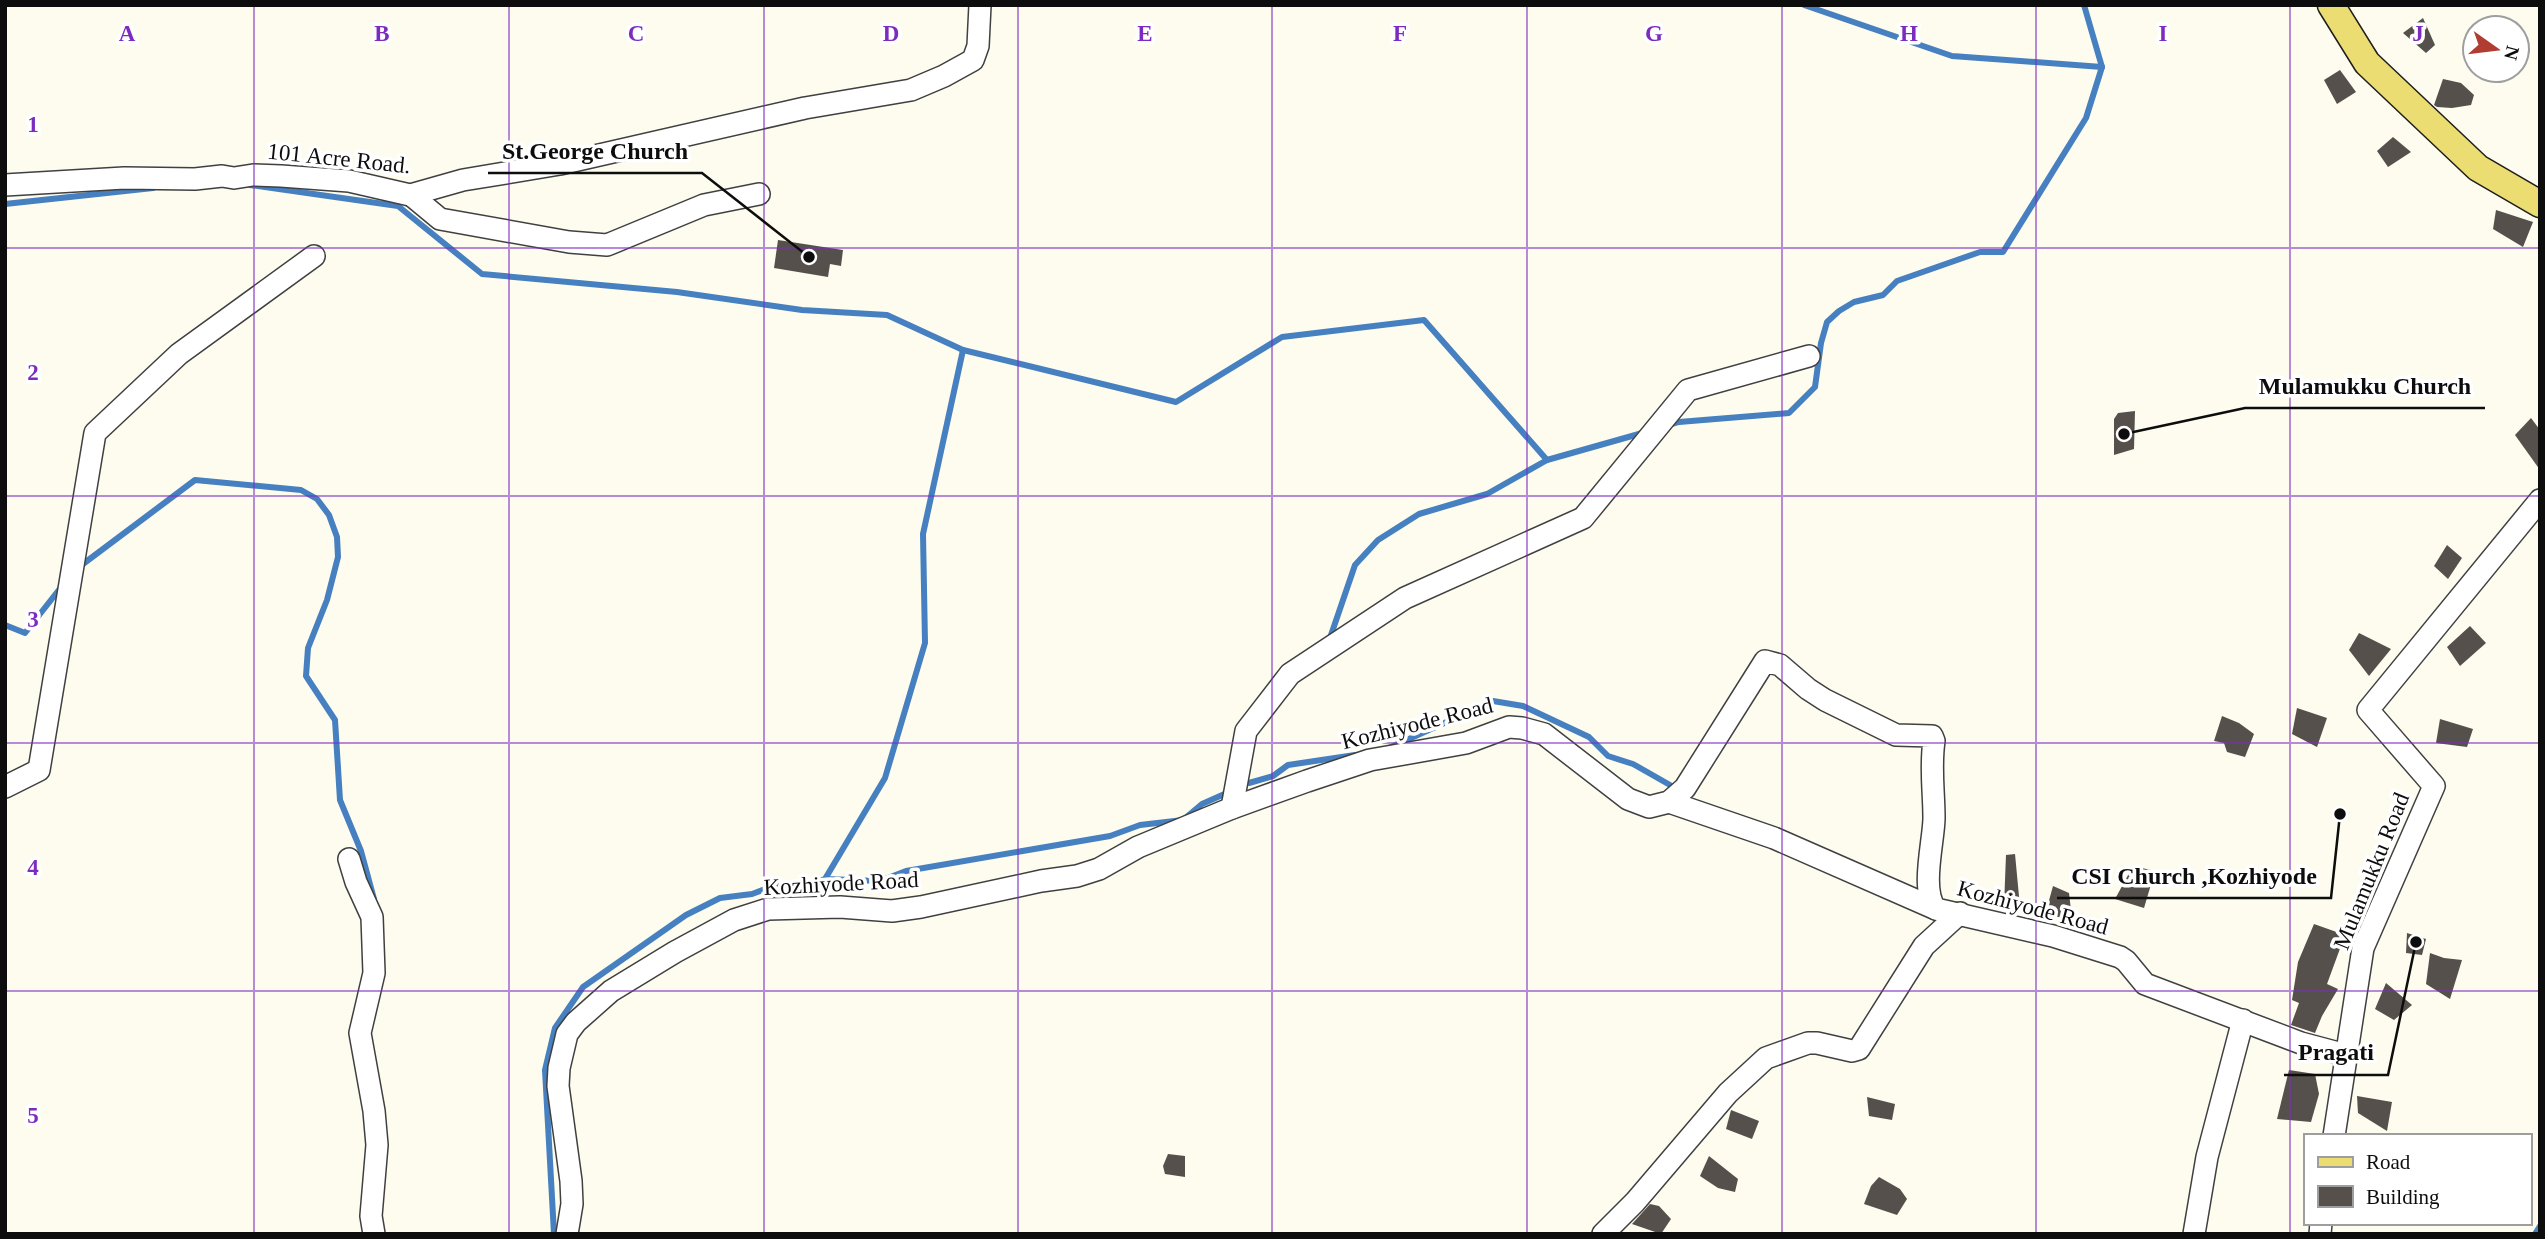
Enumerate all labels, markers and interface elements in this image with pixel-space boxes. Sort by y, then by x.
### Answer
north arrow [2461,14,2531,84]
text: A [119,21,136,46]
text: B [374,21,390,46]
text: C [628,21,644,46]
text: D [883,21,899,46]
text: E [1137,21,1153,46]
text: F [1393,21,1407,46]
text: G [1645,21,1663,46]
text: H [1900,21,1918,46]
text: I [2159,21,2168,46]
text: J [2412,21,2424,46]
text: N [2500,44,2524,62]
text: 1 [27,112,39,137]
callout: St.George Church [488,128,702,173]
text: St.George Church [502,138,688,164]
street label: 101 Acre Road. [266,139,412,178]
text: 2 [27,360,39,385]
callout: Mulamukku Church [2245,363,2485,408]
text: Mulamukku Church [2259,373,2471,399]
text: 3 [27,607,39,632]
street label: Kozhiyode Road [1339,692,1496,754]
street label: Mulamukku Road [2329,789,2414,953]
callout: CSI Church ,Kozhiyode [2057,853,2331,898]
text: 4 [27,855,39,880]
text: CSI Church ,Kozhiyode [2071,863,2317,889]
street label: Kozhiyode Road [763,867,920,900]
street label: Kozhiyode Road [1955,875,2112,940]
callout: Pragati [2284,1030,2388,1075]
text: Pragati [2298,1039,2374,1065]
text: 5 [27,1103,39,1128]
legend [2304,1134,2531,1225]
text: Road [2366,1150,2411,1174]
text: Building [2366,1185,2440,1209]

